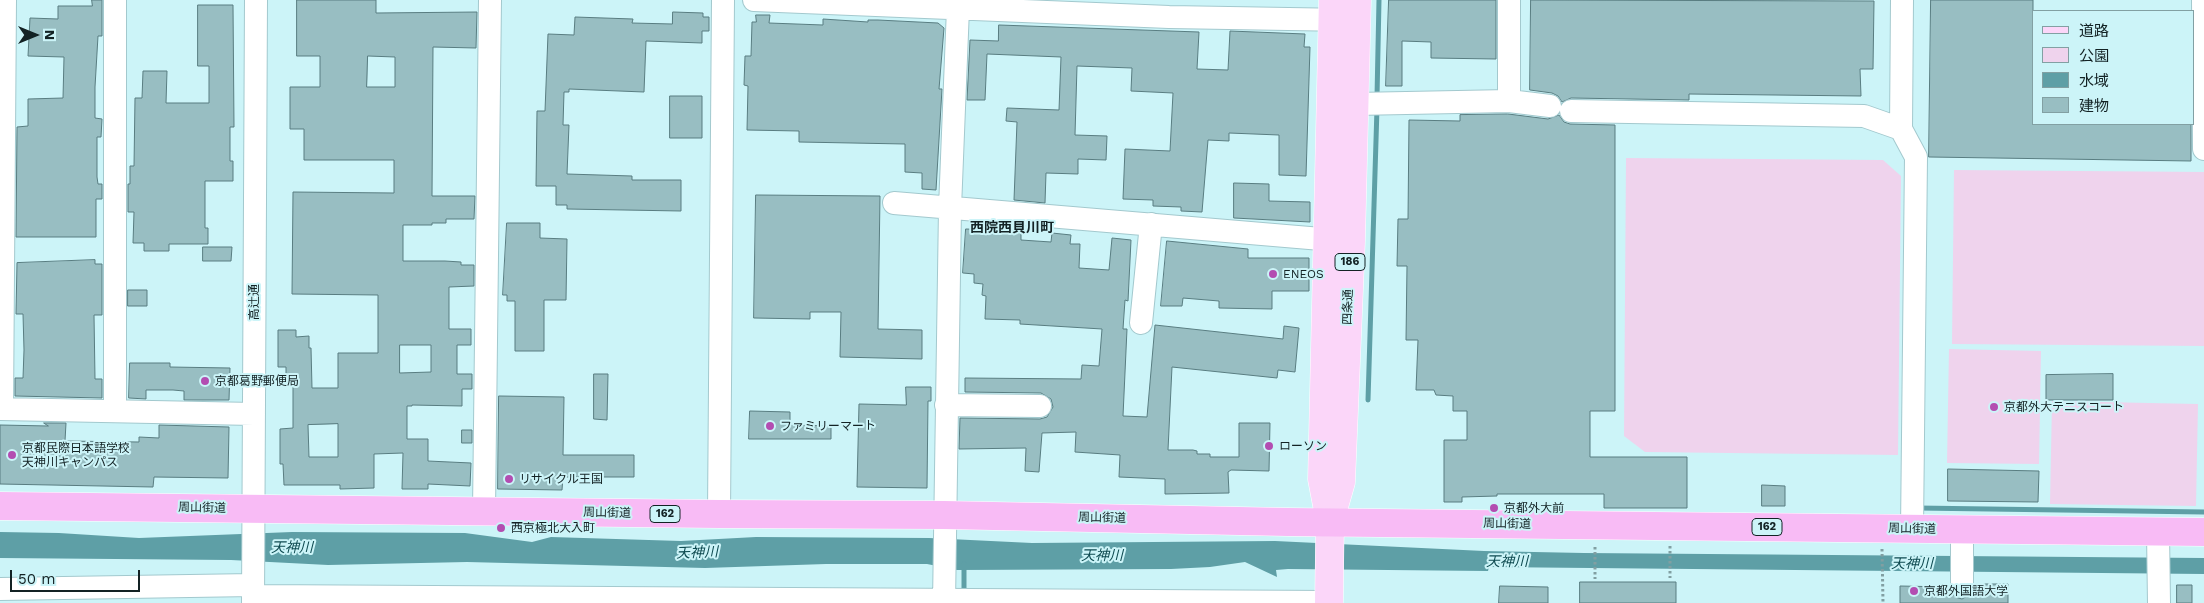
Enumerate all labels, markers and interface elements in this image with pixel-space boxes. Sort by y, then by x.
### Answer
north arrow [10,10,60,60]
legend [2032,10,2194,125]
text: 道路 [2079,22,2109,40]
text: N [42,30,58,40]
text: 公園 [2079,47,2109,65]
text: 水域 [2079,72,2109,90]
text: 建物 [2079,97,2109,115]
district label: 西院西貝川町 [970,220,1054,236]
road number: 186 [1335,253,1365,270]
place label: ENEOS [1283,267,1324,281]
marker: ENEOS [1267,268,1279,280]
street label: 高辻通 [247,284,261,320]
street label: 四条通 [1340,289,1356,325]
place label: 京都葛野郵便局 [215,374,299,388]
marker: 京都葛野郵便局 [199,375,211,387]
place label: 京都外大テニスコート [2004,400,2124,414]
marker: 京都外大テニスコート [1988,401,2000,413]
place label: ファミリーマート [780,419,876,433]
marker: ファミリーマート [764,420,776,432]
place label: ローソン [1279,439,1327,453]
marker: ローソン [1263,440,1275,452]
place label: 京都民際日本語学校 天神川キャンパス [22,441,130,469]
marker: 京都民際日本語学校 天神川キャンパス [6,449,18,461]
place label: リサイクル王国 [519,472,603,486]
marker: リサイクル王国 [503,473,515,485]
street label: 周山街道 [178,500,226,516]
place label: 京都外大前 [1504,501,1564,515]
marker: 京都外大前 [1488,502,1500,514]
street label: 周山街道 [583,505,631,521]
road number: 162 [650,506,680,522]
street label: 周山街道 [1078,510,1126,526]
street label: 周山街道 [1483,516,1531,532]
road number: 162 [1752,518,1782,536]
place label: 西京極北大入町 [511,521,595,535]
street label: 周山街道 [1888,521,1936,537]
marker: 西京極北大入町 [495,522,507,534]
water label: 天神川 [271,540,313,556]
water label: 天神川 [676,544,718,562]
water label: 天神川 [1081,548,1123,564]
water label: 天神川 [1486,554,1528,570]
water label: 天神川 [1891,556,1933,572]
scale bar [12,560,142,592]
text: 50 m [18,570,55,588]
place label: 京都外国語大学 [1924,584,2008,598]
marker: 京都外国語大学 [1908,585,1920,597]

